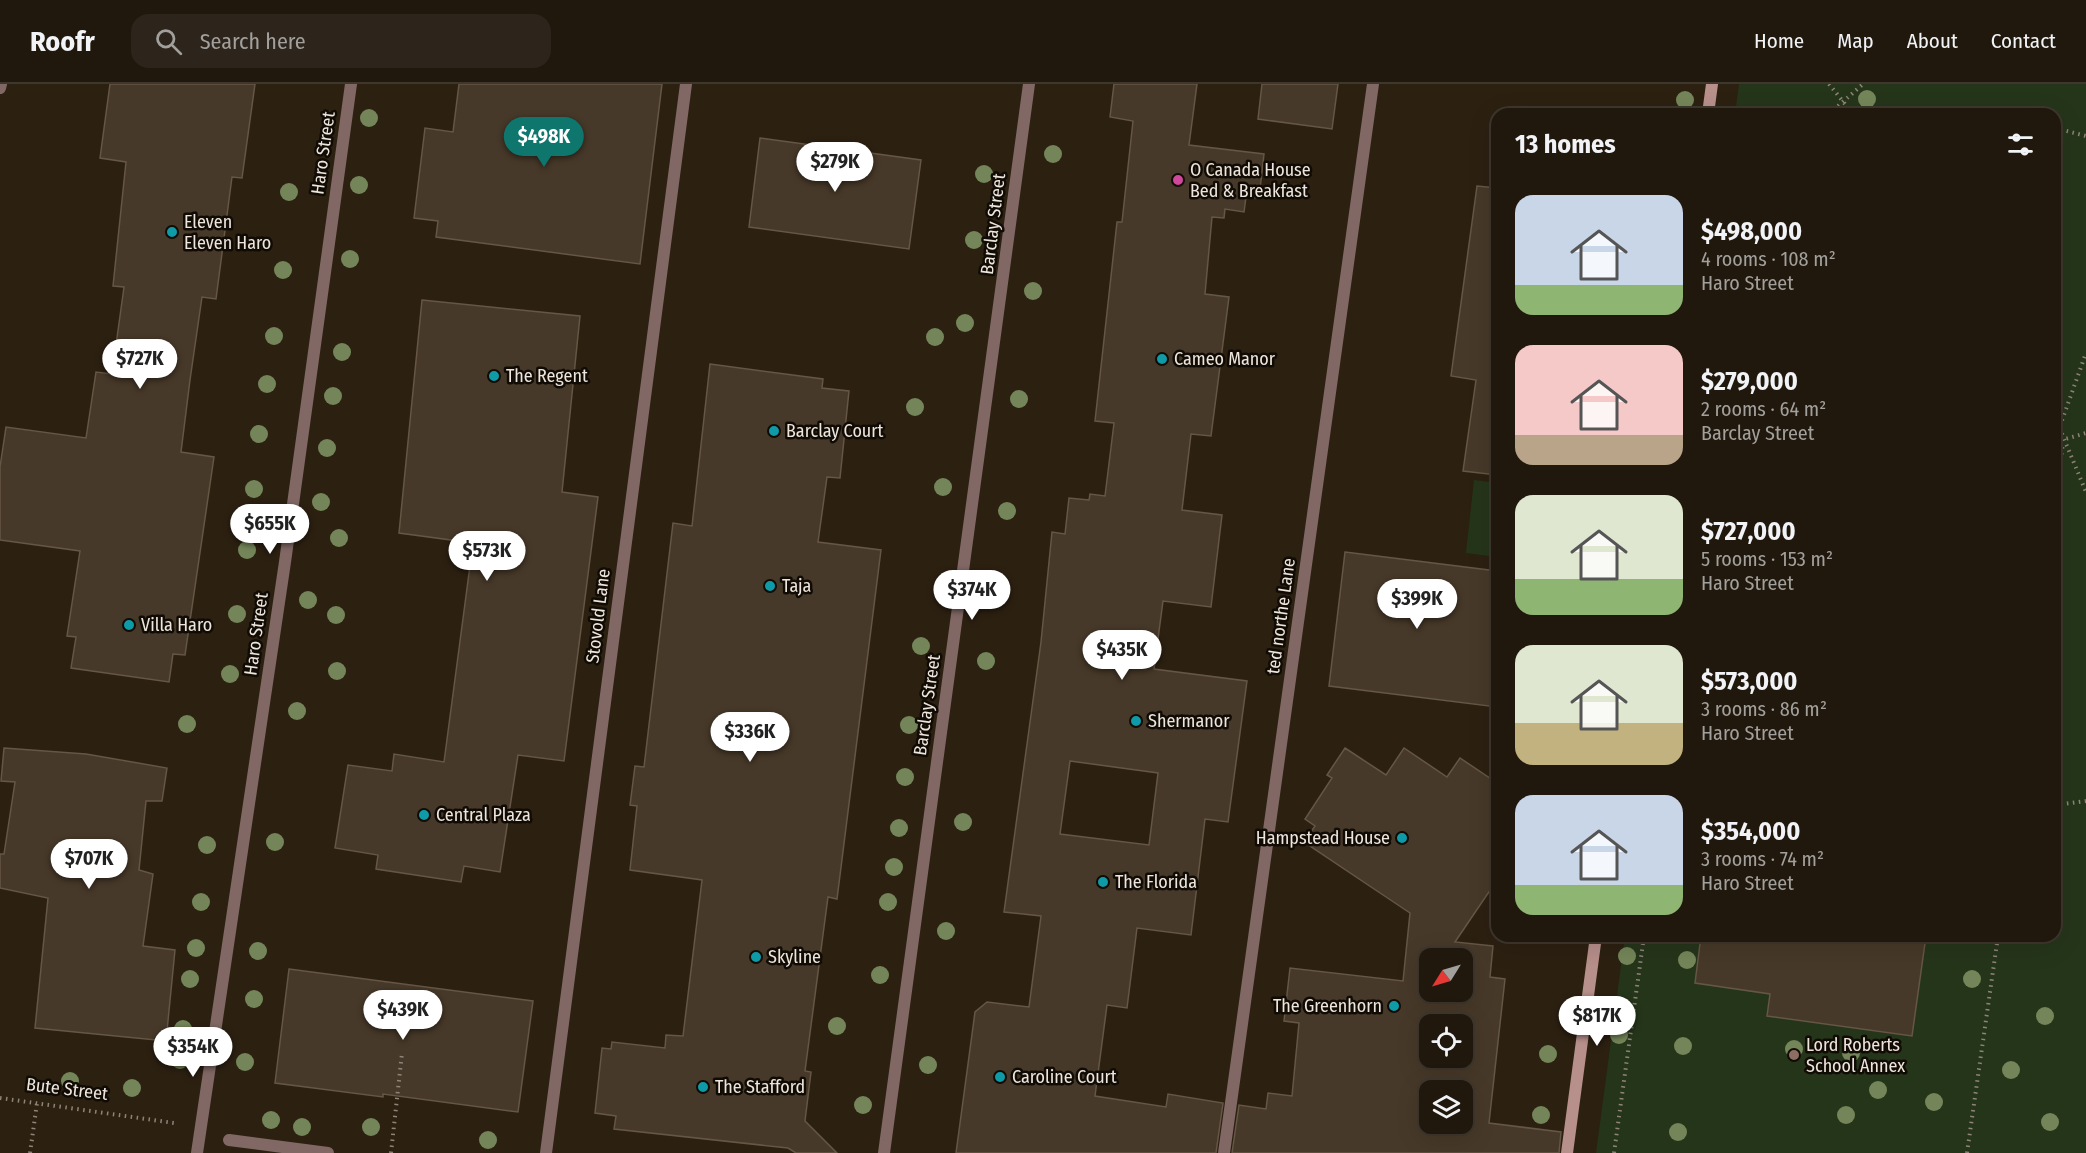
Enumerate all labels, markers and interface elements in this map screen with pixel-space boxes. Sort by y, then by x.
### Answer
search box [131,14,551,68]
text: Roofr [30,25,95,58]
icon: search [152,25,185,58]
text: Search here [200,28,306,55]
text: Home [1754,28,1804,54]
text: Map [1837,28,1874,54]
text: About [1907,28,1958,54]
text: Contact [1991,28,2056,54]
street label: Haro Street [306,110,340,196]
pin: $498K [502,117,586,168]
text: $498K [518,124,570,148]
icon: filters [2004,128,2037,161]
text: 13 homes [1515,129,1616,160]
pin: $279K [793,142,877,193]
text: $279K [810,149,860,173]
place label: O Canada House Bed & Breakfast [1190,159,1311,202]
street label: Barclay Street [976,172,1010,276]
marker: O Canada House Bed & Breakfast [1171,173,1185,187]
place label: Eleven Eleven Haro [184,211,271,254]
text: $498,000 [1701,216,1802,247]
icon: home [1563,219,1635,291]
marker: Eleven Eleven Haro [165,225,179,239]
text: 4 rooms · 108 m² [1701,247,1836,271]
text: Haro Street [1701,271,1794,295]
pin: $727K [98,339,182,390]
text: $727K [116,346,164,370]
place label: Cameo Manor [1174,348,1276,370]
marker: Cameo Manor [1155,352,1169,366]
place label: The Regent [506,365,588,387]
text: $279,000 [1701,366,1798,397]
marker: The Regent [487,369,501,383]
icon: home [1563,369,1635,441]
text: 2 rooms · 64 m² [1701,397,1826,421]
place label: Barclay Court [786,420,884,442]
text: Barclay Street [1701,421,1814,445]
marker: Barclay Court [767,424,781,438]
pin: $655K [228,504,312,555]
text: $655K [244,511,296,535]
text: $727,000 [1701,516,1796,547]
icon: home [1563,519,1635,591]
pin: $573K [445,531,529,582]
text: $573K [463,538,511,562]
text: 5 rooms · 153 m² [1701,547,1833,571]
street label: ted northe Lane [1262,556,1300,676]
street label: Stovold Lane [581,567,615,664]
pin: $374K [930,570,1014,621]
text: Haro Street [1701,571,1794,595]
place label: Taja [782,575,812,597]
text: $374K [947,577,997,601]
marker: Taja [763,579,777,593]
pin: $399K [1375,579,1459,630]
text: $399K [1391,586,1443,610]
street label: Haro Street [239,591,273,677]
place label: Villa Haro [141,614,212,636]
marker: Villa Haro [122,618,136,632]
pin: $435K [1080,630,1164,681]
text: $435K [1097,637,1147,661]
street label: Barclay Street [909,653,945,757]
text: $573,000 [1701,666,1798,697]
icon: home [1563,669,1635,741]
text: 3 rooms · 86 m² [1701,697,1827,721]
place label: Shermanor [1148,710,1230,732]
pin: $336K [708,712,792,763]
marker: Shermanor [1129,714,1143,728]
text: $336K [725,719,775,743]
text: Haro Street [1701,721,1794,745]
place label: Central Plaza [436,804,531,826]
marker: Central Plaza [417,808,431,822]
text: $354,000 [1701,816,1800,847]
icon: home [1563,819,1635,891]
place label: Hampstead House [1256,827,1390,849]
marker: Hampstead House [1395,831,1409,845]
pin: $707K [47,839,131,890]
text: $707K [65,846,113,870]
text: 3 rooms · 74 m² [1701,847,1824,871]
place label: The Florida [1115,871,1197,893]
text: Haro Street [1701,871,1794,895]
marker: The Florida [1096,875,1110,889]
place label: Skyline [768,946,821,968]
north arrow [1419,948,1473,1002]
map controls [1419,948,1473,1134]
marker: Skyline [749,950,763,964]
pin: $439K [361,990,445,1041]
place label: The Greenhorn [1273,995,1382,1017]
pin: $817K [1555,996,1639,1047]
text: $439K [377,997,429,1021]
marker: The Greenhorn [1387,999,1401,1013]
text: $817K [1573,1003,1621,1027]
button: locate [1419,1014,1473,1068]
pin: $354K [151,1027,235,1078]
text: $354K [167,1034,219,1058]
place label: Lord Roberts School Annex [1806,1034,1905,1077]
marker: Lord Roberts School Annex [1787,1048,1801,1062]
place label: Caroline Court [1012,1066,1117,1088]
marker: Caroline Court [993,1070,1007,1084]
street label: Bute Street [25,1073,109,1105]
place label: The Stafford [715,1076,805,1098]
marker: The Stafford [696,1080,710,1094]
button: layers [1419,1080,1473,1134]

